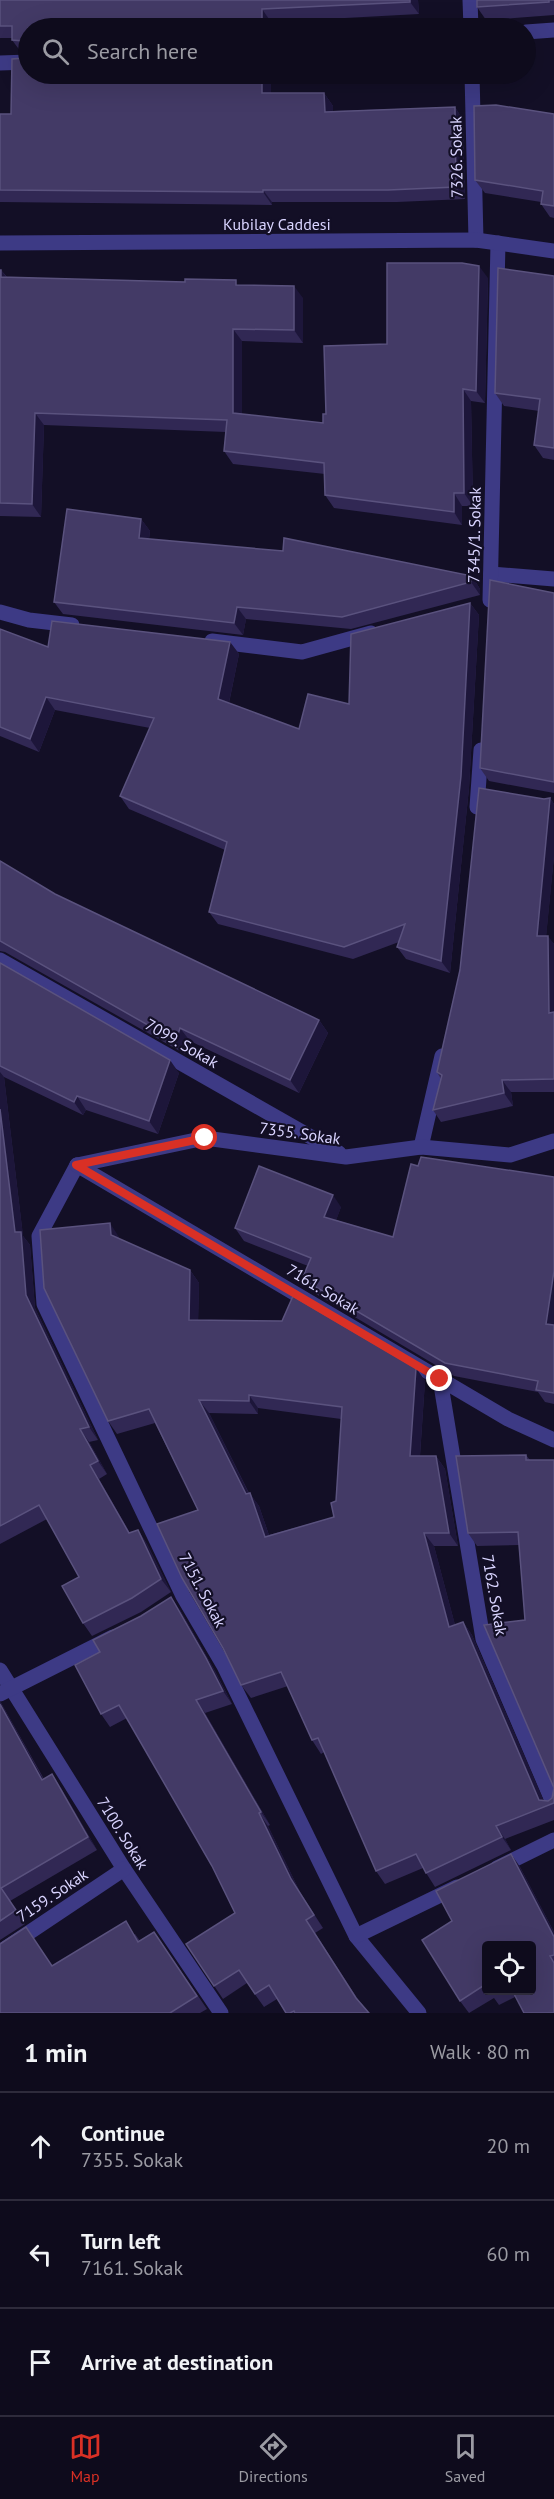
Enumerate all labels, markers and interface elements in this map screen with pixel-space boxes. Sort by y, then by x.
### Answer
search box [18,18,536,84]
icon: search [39,35,72,68]
text: Search here [87,37,198,65]
street label: 7326. Sokak [445,116,467,198]
street label: Kubilay Caddesi [223,214,331,234]
street label: 7345/1. Sokak [463,486,485,583]
street label: 7099. Sokak [142,1014,223,1072]
street label: 7355. Sokak [258,1117,342,1149]
route start [191,1124,217,1150]
street label: 7161. Sokak [283,1259,363,1319]
route end [426,1365,452,1391]
street label: 7151. Sokak [175,1549,231,1631]
street label: 7162. Sokak [478,1553,512,1637]
street label: 7100. Sokak [93,1793,153,1873]
street label: 7159. Sokak [13,1864,92,1926]
map controls [482,1941,536,1995]
button: locate [482,1941,536,1995]
text: 1 min [24,2036,87,2069]
text: Walk · 80 m [430,2039,530,2065]
text: Continue [81,2119,165,2147]
icon: ahead [24,2130,57,2163]
text: 20 m [487,2133,530,2159]
text: 7355. Sokak [81,2147,183,2173]
text: Turn left [81,2227,161,2255]
icon: left [24,2238,57,2271]
text: 60 m [487,2241,530,2267]
text: 7161. Sokak [81,2255,183,2281]
icon: arrive [24,2346,57,2379]
text: Arrive at destination [81,2348,273,2376]
tab: Map [69,2430,102,2486]
tab: Directions [239,2430,308,2486]
tab: Saved [445,2430,485,2486]

